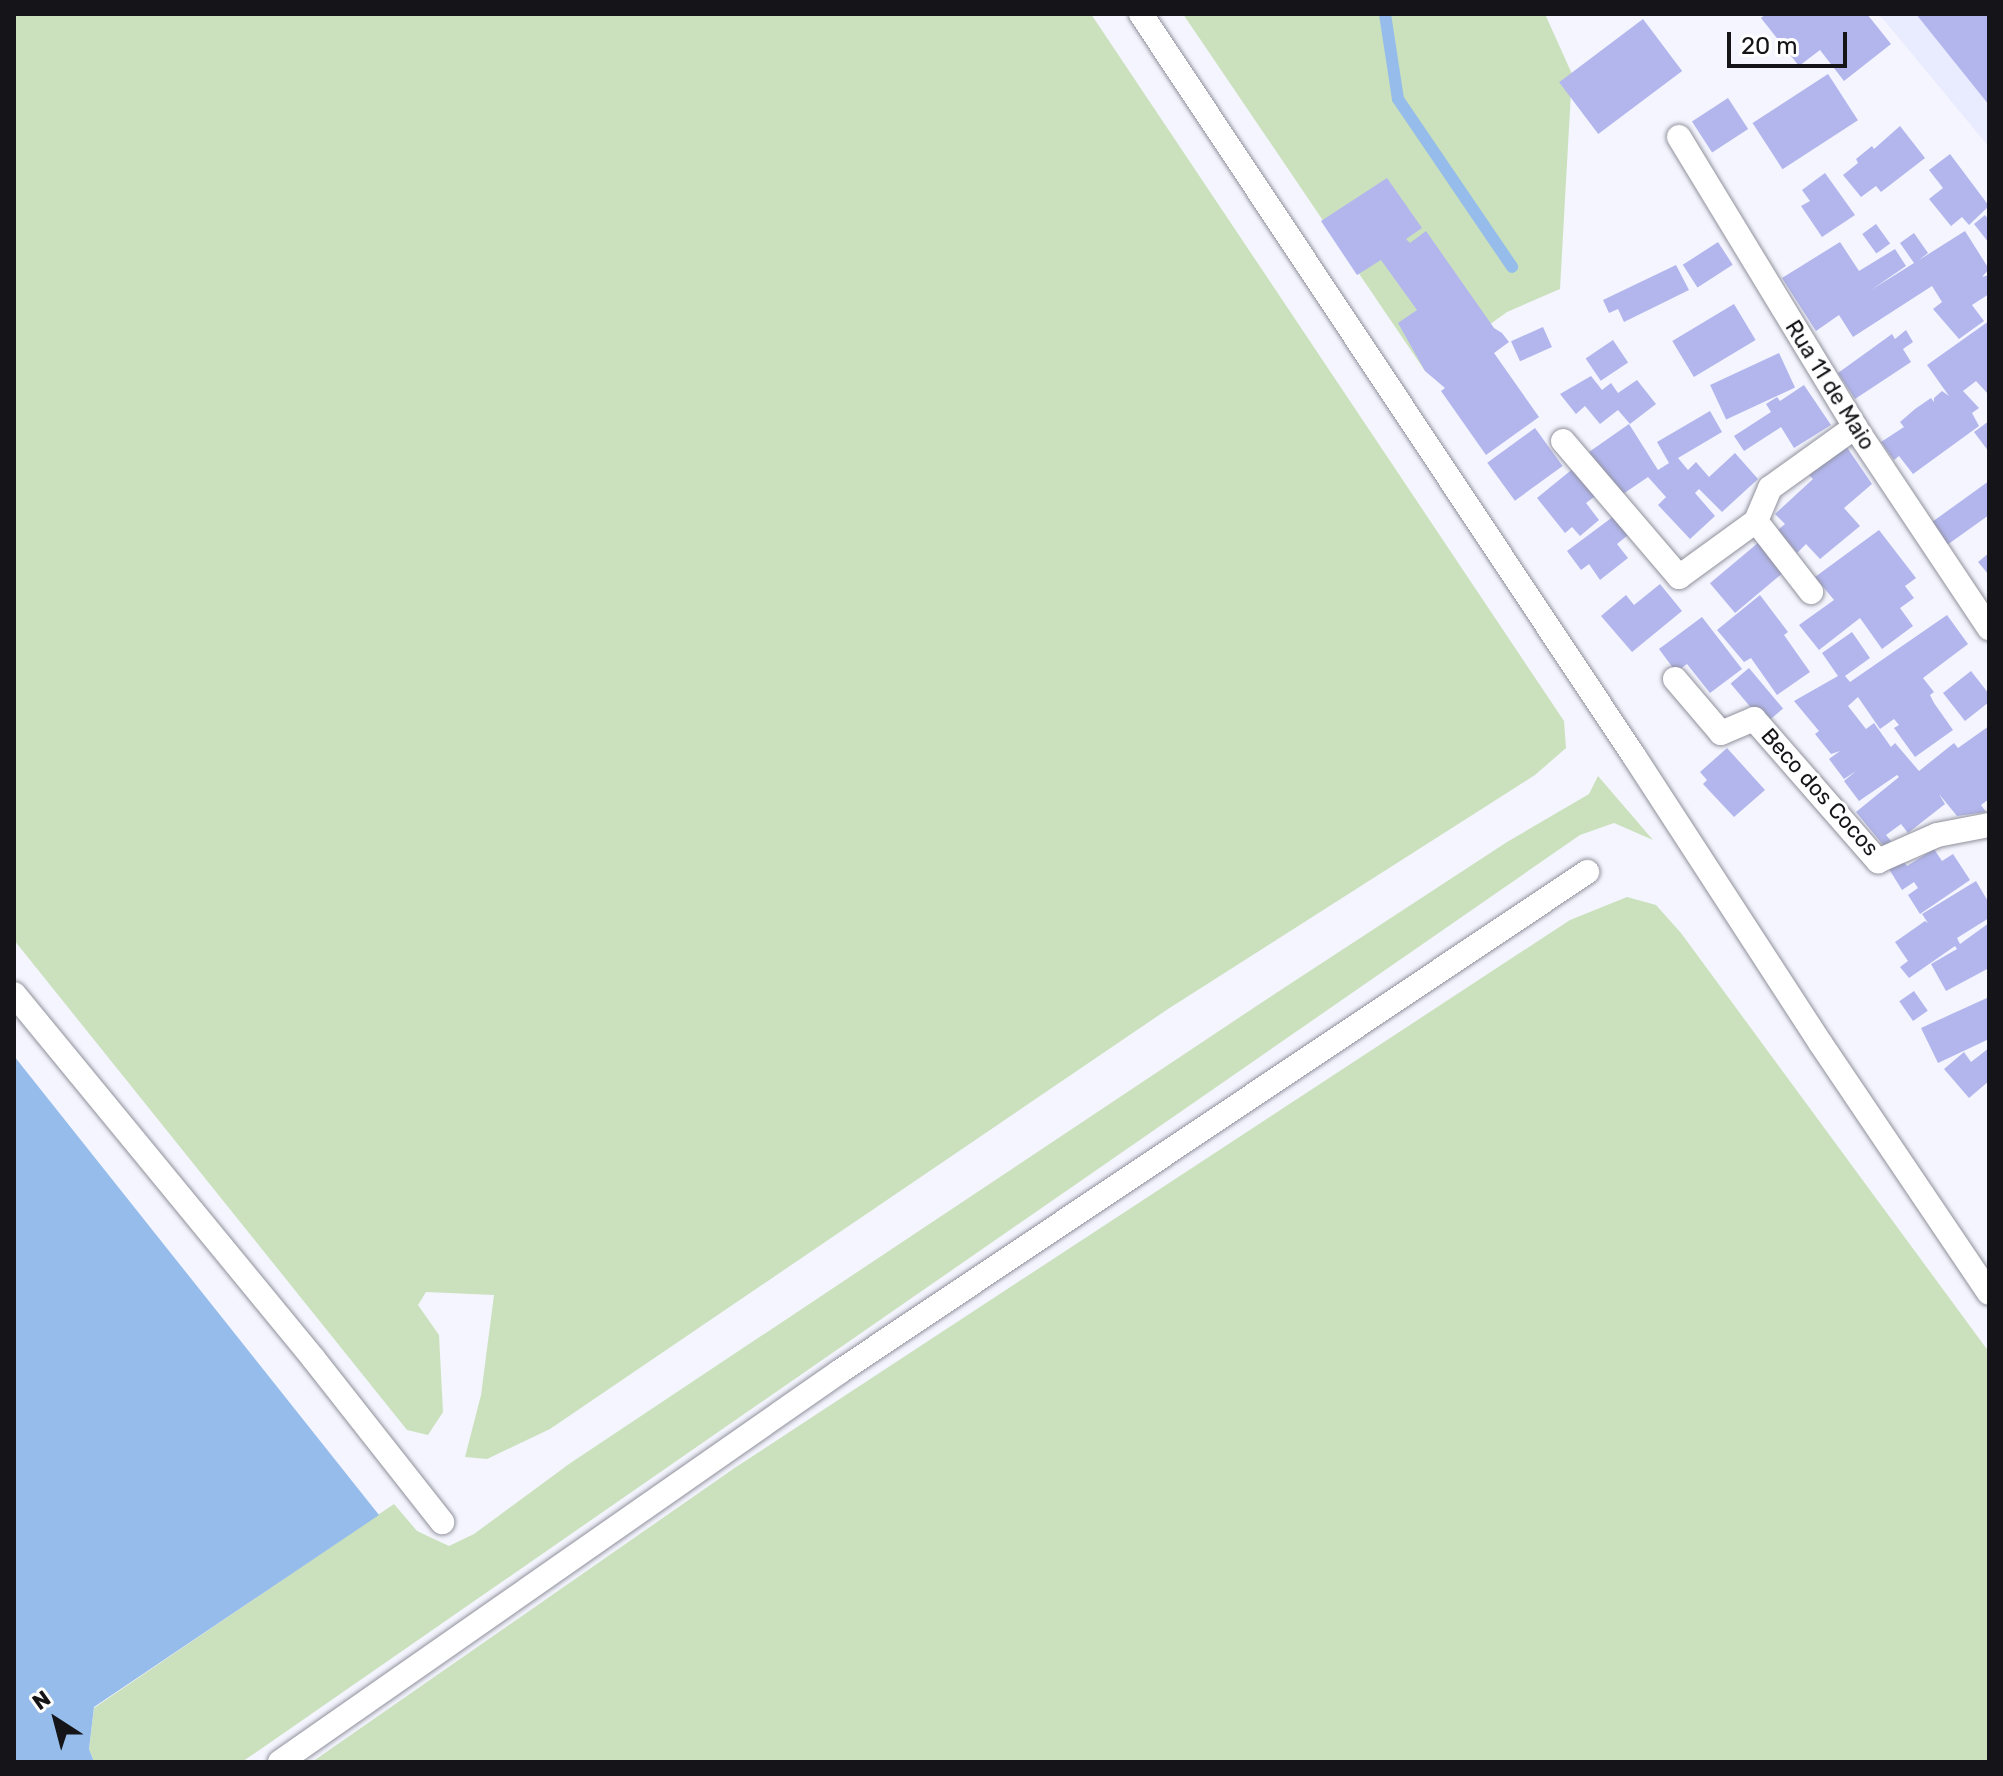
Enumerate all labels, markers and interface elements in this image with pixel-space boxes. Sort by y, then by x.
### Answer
scale bar [1731,16,1851,66]
text: 20 m [1741,32,1798,60]
street label: Rua 11 de Maio [1780,315,1880,455]
street label: Beco dos Cocos [1756,723,1884,861]
north arrow [16,1680,96,1760]
text: N [27,1685,56,1716]

